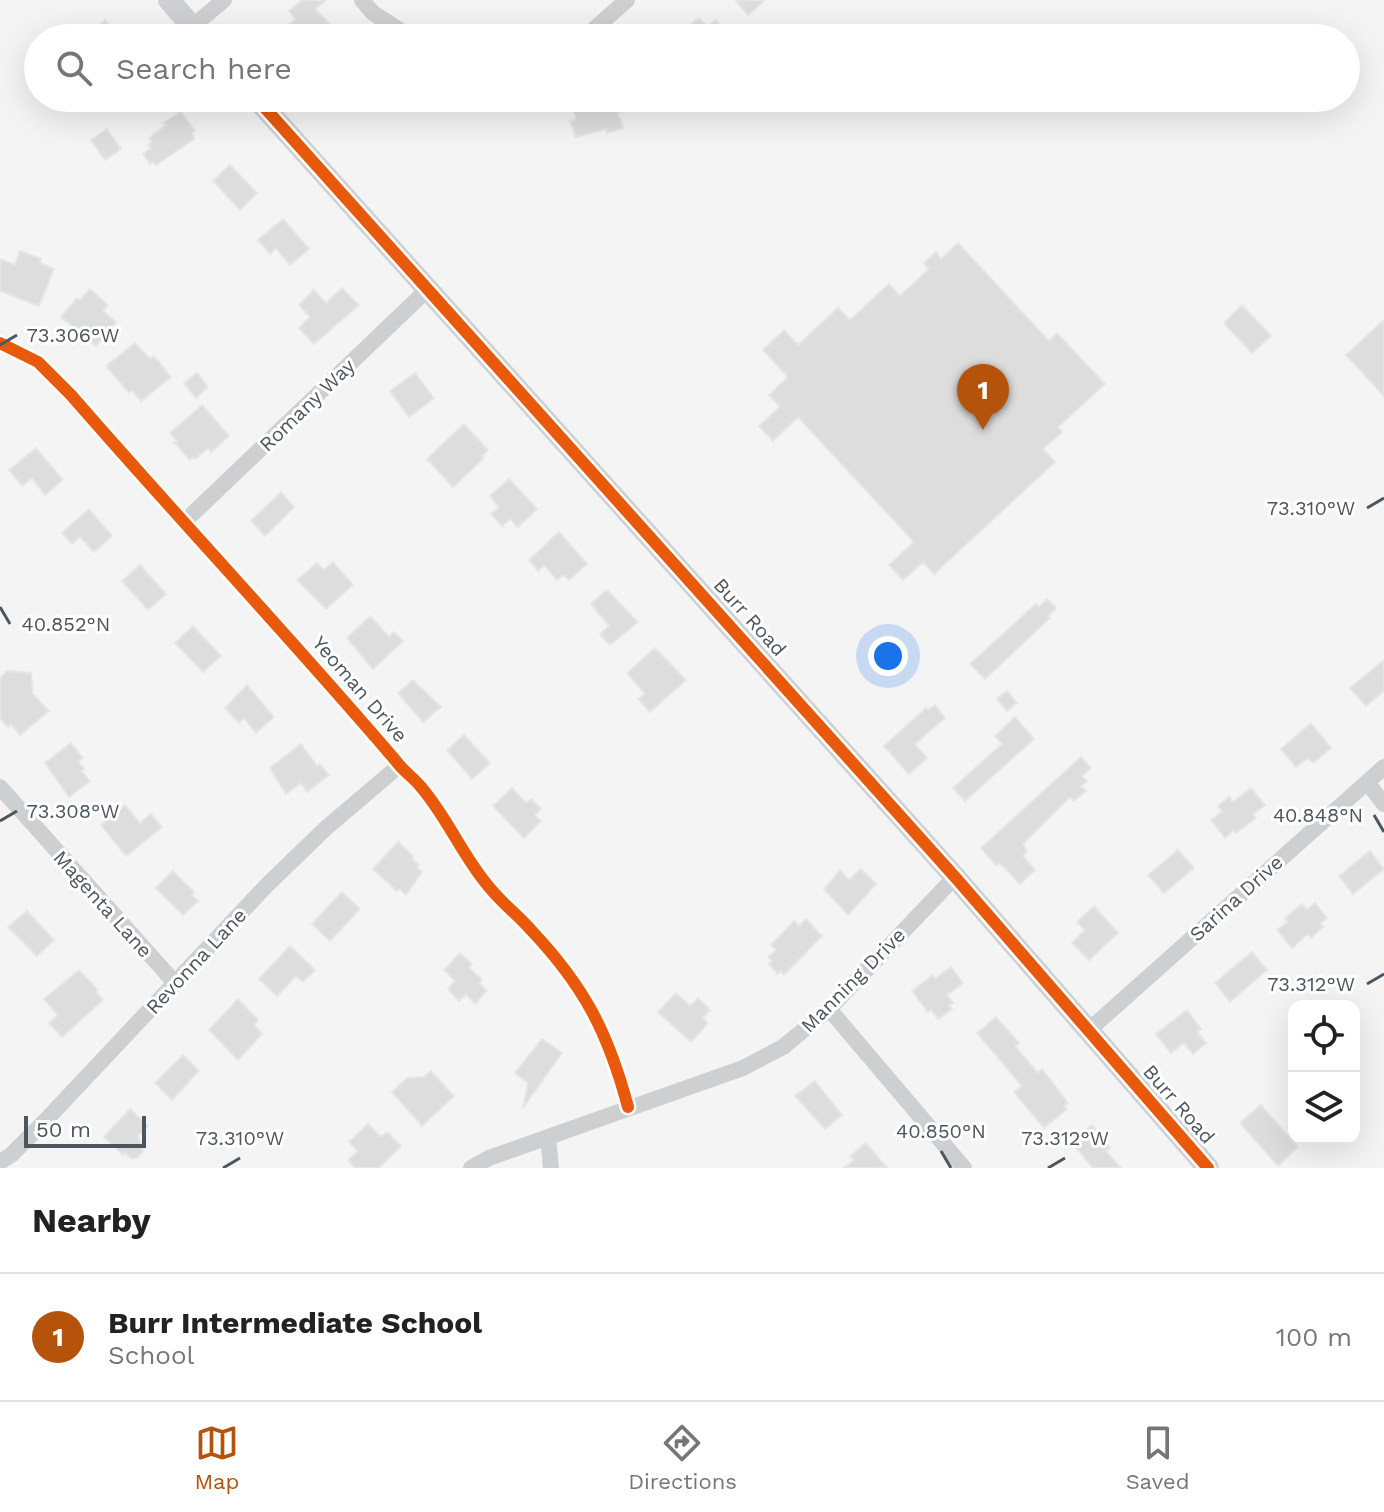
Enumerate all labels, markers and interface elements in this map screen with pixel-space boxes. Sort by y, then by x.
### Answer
search box [24,24,1360,112]
icon: search [52,46,96,90]
text: Search here [116,51,292,86]
text: 73.306°W [27,323,119,347]
street label: Romany Way [254,353,360,456]
pin: 1 [957,364,1009,430]
text: 73.310°W [1267,496,1355,520]
street label: Burr Road [709,573,791,661]
text: 40.852°N [22,612,111,636]
street label: Yeoman Drive [307,631,413,747]
your location [868,636,908,676]
text: 73.308°W [26,799,120,823]
text: 40.848°N [1273,803,1363,827]
street label: Magenta Lane [49,845,157,963]
street label: Sarina Drive [1184,850,1288,946]
street label: Revonna Lane [141,903,251,1019]
street label: Manning Drive [796,923,910,1037]
text: 73.312°W [1267,972,1355,996]
map controls [1288,1000,1360,1144]
button: locate [1288,1000,1360,1072]
street label: Burr Road [1138,1060,1220,1148]
button: layers [1288,1072,1360,1144]
scale bar [24,1112,146,1148]
text: 50 m [36,1117,91,1142]
text: 40.850°N [896,1119,986,1143]
text: 73.310°W [196,1126,284,1150]
text: 73.312°W [1021,1126,1109,1150]
text: Nearby [32,1200,151,1240]
text: Burr Intermediate School [108,1305,482,1340]
text: 1 [52,1322,64,1352]
text: 100 m [1276,1322,1352,1352]
text: School [108,1340,194,1370]
tab: Map [194,1421,239,1494]
tab: Directions [628,1421,737,1494]
tab: Saved [1126,1421,1190,1494]

